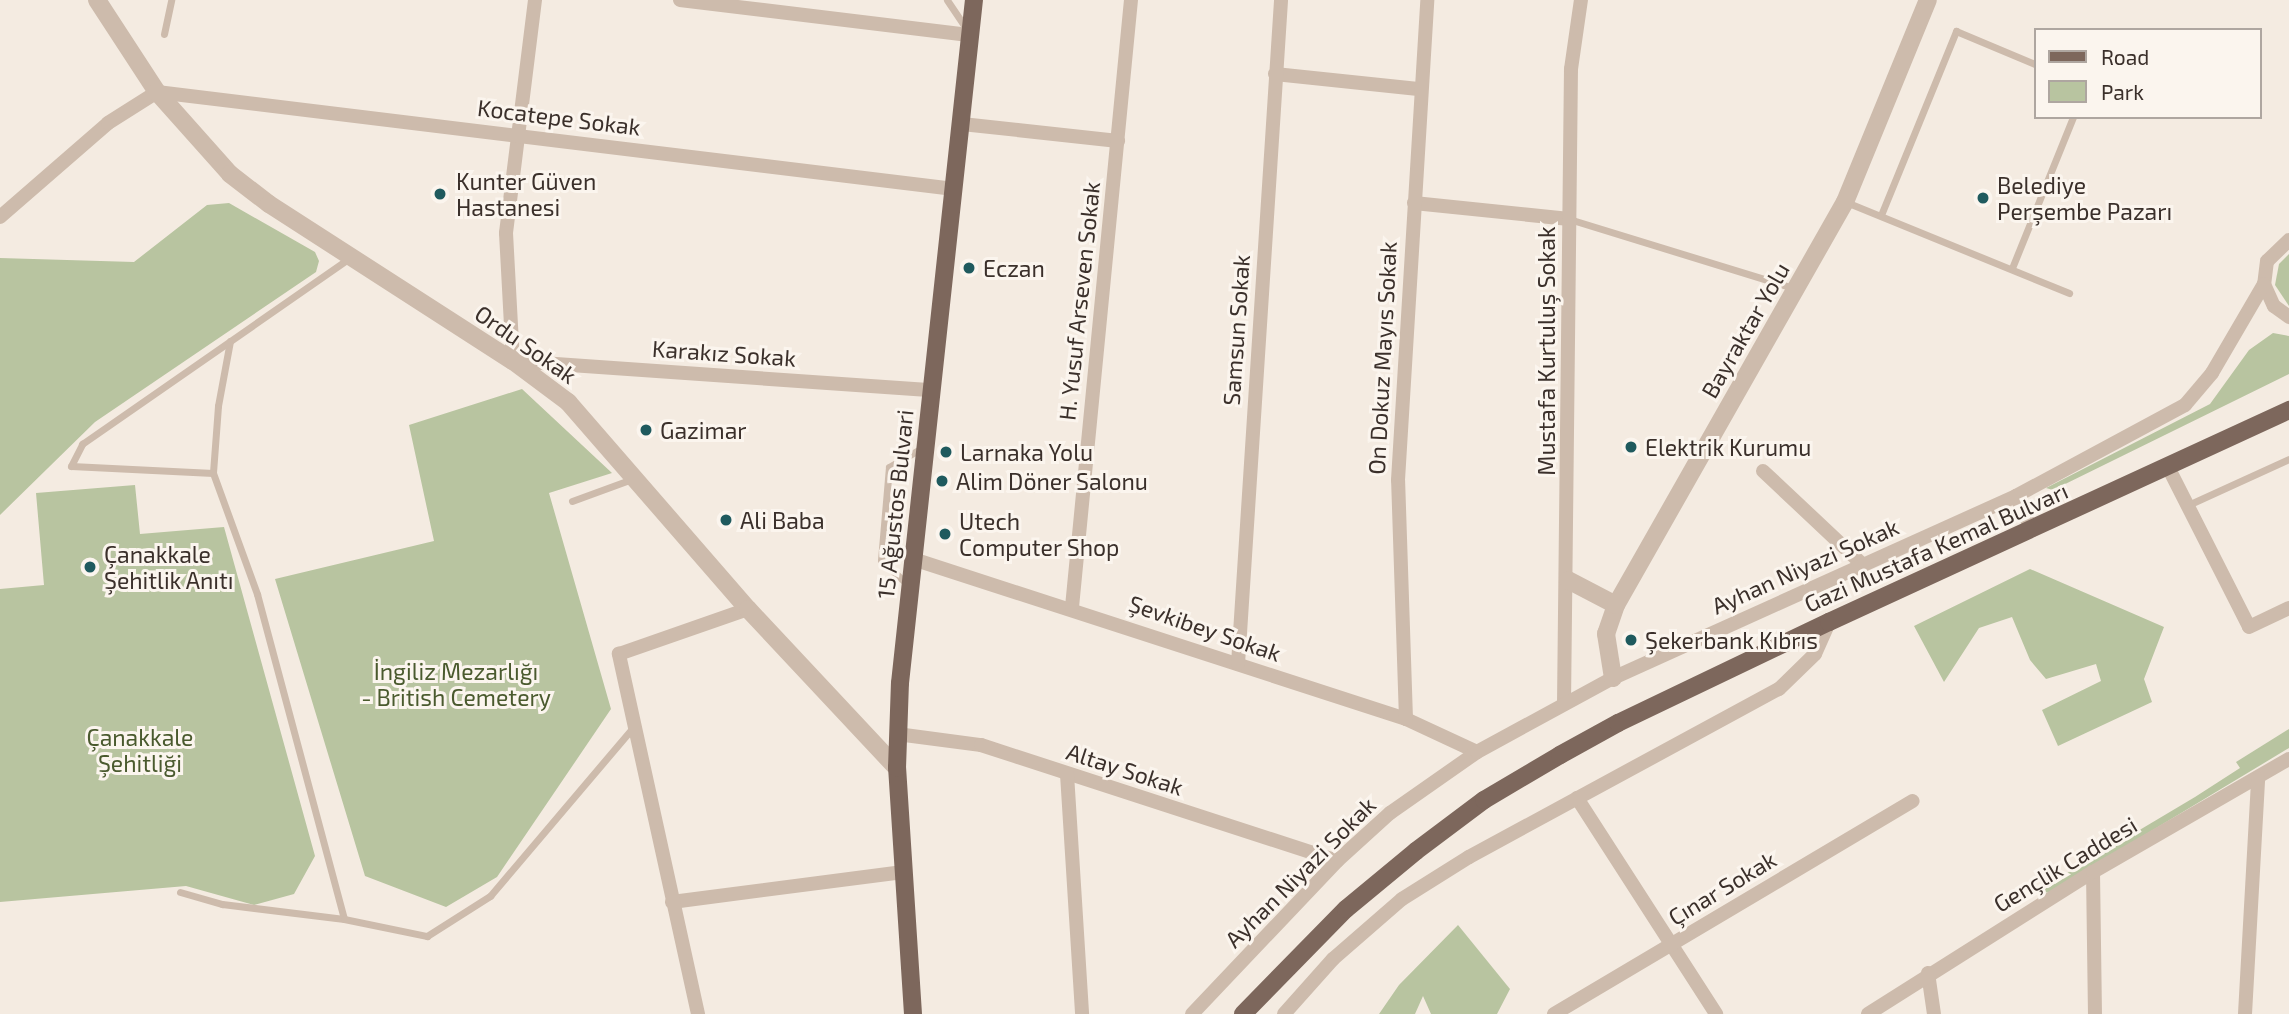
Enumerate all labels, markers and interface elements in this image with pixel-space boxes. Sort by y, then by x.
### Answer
legend [2034,28,2261,119]
text: Road [2101,44,2149,69]
text: Park [2101,79,2144,104]
street label: Kocatepe Sokak [476,93,642,141]
place label: Kunter Güven Hastanesi [456,167,597,221]
place label: Belediye Perşembe Pazarı [1997,171,2172,225]
street label: H. Yusuf Arseven Sokak [1053,179,1105,423]
marker: Kunter Güven Hastanesi [430,184,450,204]
marker: Belediye Perşembe Pazarı [1975,190,1991,206]
street label: Mustafa Kurtuluş Sokak [1532,226,1560,476]
street label: On Dokuz Mayıs Sokak [1362,241,1402,475]
place label: Eczan [983,254,1045,282]
street label: Samsun Sokak [1217,254,1255,406]
street label: Bayraktar Yolu [1695,257,1795,403]
marker: Eczan [961,260,977,276]
street label: Ordu Sokak [470,299,582,389]
street label: Karakız Sokak [651,334,797,372]
street label: 15 Ağustos Bulvari [871,408,919,600]
place label: Gazimar [660,416,747,444]
marker: Gazimar [638,422,654,438]
place label: Elektrik Kurumu [1645,433,1811,461]
place label: Larnaka Yolu [960,438,1094,466]
marker: Elektrik Kurumu [1623,439,1639,455]
marker: Larnaka Yolu [938,444,954,460]
place label: Alim Döner Salonu [956,467,1148,495]
marker: Alim Döner Salonu [934,473,950,489]
street label: Gazi Mustafa Kemal Bulvarı [1800,476,2072,618]
place label: Ali Baba [740,506,825,534]
place label: Utech Computer Shop [959,507,1120,561]
marker: Ali Baba [718,512,734,528]
street label: Ayhan Niyazi Sokak [1707,512,1903,620]
marker: Utech Computer Shop [937,526,953,542]
place label: Çanakkale Şehitlik Anıtı [104,540,234,594]
marker: Çanakkale Şehitlik Anıtı [82,559,98,575]
street label: Şevkibey Sokak [1125,589,1285,667]
place label: Şekerbank Kıbrıs [1645,626,1818,654]
marker: Şekerbank Kıbrıs [1623,632,1639,648]
park label: İngiliz Mezarlığı - British Cemetery [361,657,551,711]
park label: Çanakkale Şehitliği [87,723,193,777]
street label: Altay Sokak [1063,737,1187,801]
street label: Ayhan Niyazi Sokak [1219,791,1381,953]
street label: Gençlik Caddesi [1988,810,2142,918]
street label: Çınar Sokak [1663,845,1781,931]

